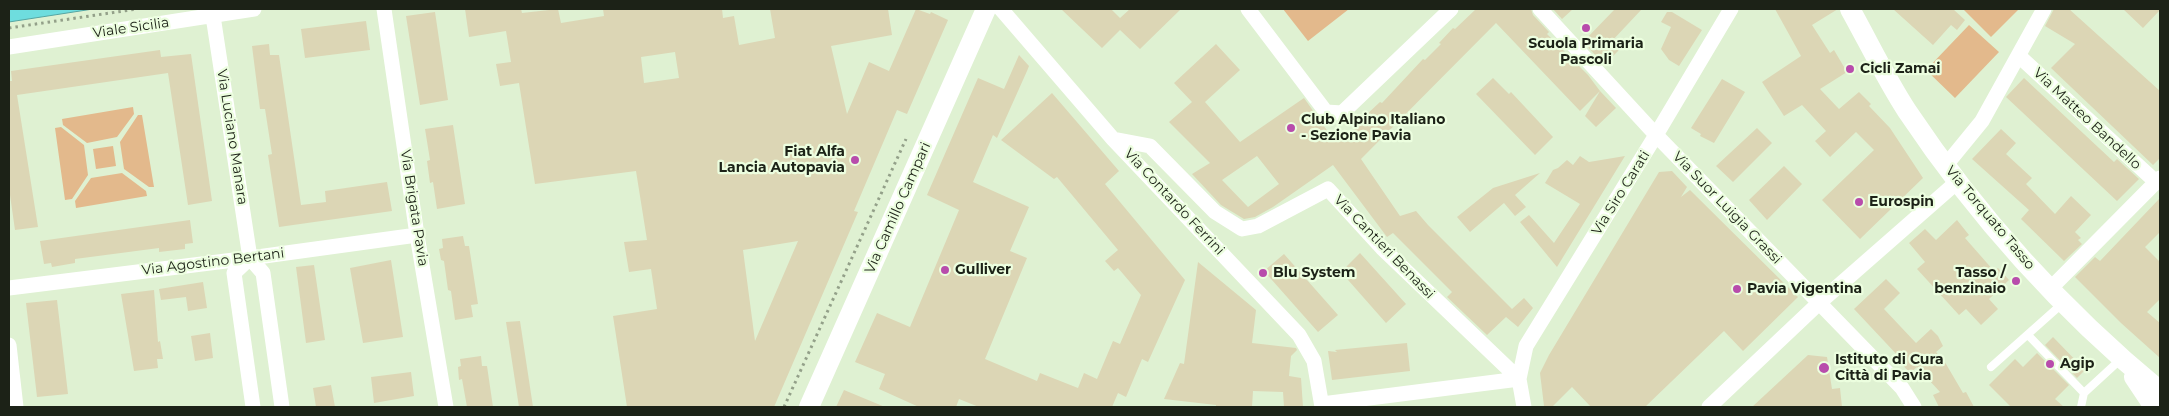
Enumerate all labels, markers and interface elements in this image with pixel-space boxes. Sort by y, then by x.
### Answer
street label: Viale Sicilia [92,14,170,42]
marker: Scuola Primaria Pascoli [1580,22,1592,34]
place label: Scuola Primaria Pascoli [1528,36,1644,68]
place label: Cicli Zamai [1860,61,1941,77]
marker: Cicli Zamai [1844,63,1856,75]
street label: Via Matteo Bandello [2030,65,2144,173]
street label: Via Luciano Manara [213,68,251,206]
place label: Club Alpino Italiano - Sezione Pavia [1301,112,1445,144]
marker: Club Alpino Italiano - Sezione Pavia [1285,122,1297,134]
street label: Via Camillo Campari [861,140,935,276]
place label: Fiat Alfa Lancia Autopavia [719,144,845,176]
street label: Via Contardo Ferrini [1120,145,1228,259]
street label: Via Siro Carati [1588,148,1654,238]
street label: Via Suor Luigia Grassi [1669,148,1785,268]
street label: Via Brigata Pavia [396,149,432,267]
marker: Fiat Alfa Lancia Autopavia [849,154,861,166]
street label: Via Torquato Tasso [1942,163,2038,273]
street label: Via Cantieri Benassi [1330,192,1438,302]
place label: Eurospin [1869,194,1934,210]
marker: Eurospin [1853,196,1865,208]
street label: Via Agostino Bertani [141,245,285,279]
place label: Gulliver [955,262,1011,278]
marker: Gulliver [939,264,951,276]
place label: Blu System [1273,265,1356,281]
place label: Tasso / benzinaio [1934,265,2006,298]
marker: Blu System [1257,267,1269,279]
marker: Tasso / benzinaio [2010,275,2022,287]
place label: Pavia Vigentina [1747,281,1862,297]
marker: Pavia Vigentina [1731,283,1743,295]
place label: Istituto di Cura Città di Pavia [1835,352,1944,384]
place label: Agip [2060,356,2094,372]
marker: Agip [2044,358,2056,370]
marker: Istituto di Cura Città di Pavia [1817,361,1831,375]

